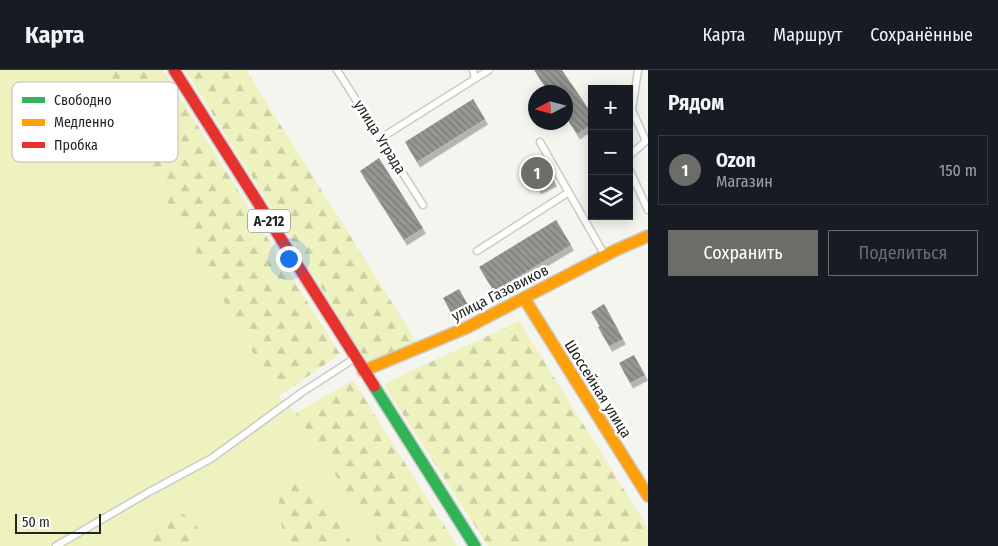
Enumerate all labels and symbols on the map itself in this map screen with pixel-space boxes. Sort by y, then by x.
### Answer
legend [12,82,178,162]
north arrow [528,85,573,130]
text: Свободно [54,92,112,109]
street label: улица Уграда [350,97,410,177]
text: Медленно [54,114,114,131]
text: Пробка [54,137,98,154]
pin: 1 [521,154,553,192]
road number: А-212 [248,210,290,232]
your location [276,246,302,272]
street label: улица Газовиков [449,261,551,325]
street label: Шоссейная улица [561,337,635,441]
scale bar [15,511,101,534]

